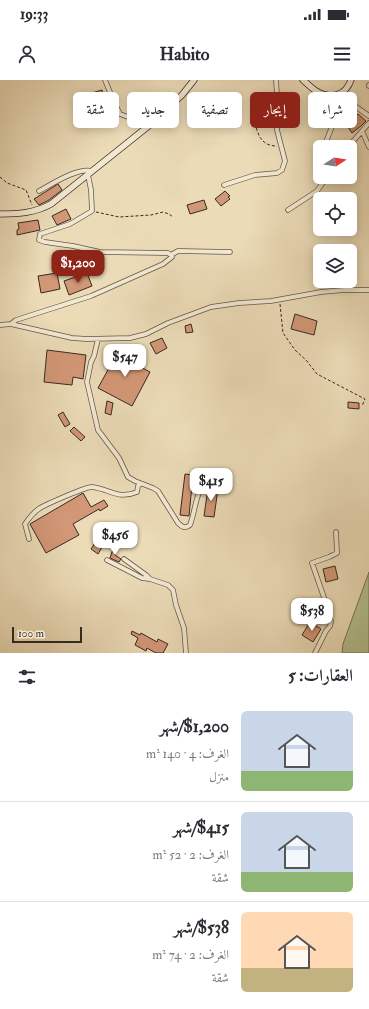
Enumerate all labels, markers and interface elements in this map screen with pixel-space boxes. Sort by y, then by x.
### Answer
text: 19:33 [20,5,48,24]
icon: person [16,43,38,65]
text: Habito [159,43,210,66]
icon: menu [331,43,353,65]
chip: شقة [73,92,119,128]
chip: جديد [127,92,179,128]
chip: تصفية [187,92,242,128]
chip: إيجار [250,92,300,128]
chip: شراء [308,92,357,128]
north arrow [313,140,357,184]
map controls [313,140,357,288]
button: locate [313,192,357,236]
button: layers [313,244,357,288]
pin: $1,200 [45,250,111,284]
text: $1,200 [60,255,96,271]
pin: $547 [101,344,149,378]
text: $547 [112,349,138,365]
pin: $415 [187,468,235,502]
text: $415 [199,473,223,489]
pin: $456 [91,522,139,556]
text: $456 [102,527,128,543]
pin: $538 [288,598,336,632]
text: $538 [300,603,324,619]
scale bar [12,625,82,644]
text: 100 m [18,627,44,640]
text: العقارات: 5 [288,665,353,686]
icon: filters [16,666,38,688]
text: $1,200/شهر [159,716,229,737]
icon: home [273,727,321,775]
text: الغرف: 4 · 140 m² [146,746,229,762]
text: منزل [209,769,229,785]
text: $415/شهر [173,817,229,838]
icon: home [273,828,321,876]
text: الغرف: 2 · 52 m² [153,847,229,863]
text: شقة [212,870,229,886]
text: $538/شهر [173,917,229,938]
icon: home [273,928,321,976]
text: الغرف: 2 · 74 m² [152,947,229,963]
text: شقة [212,970,229,986]

